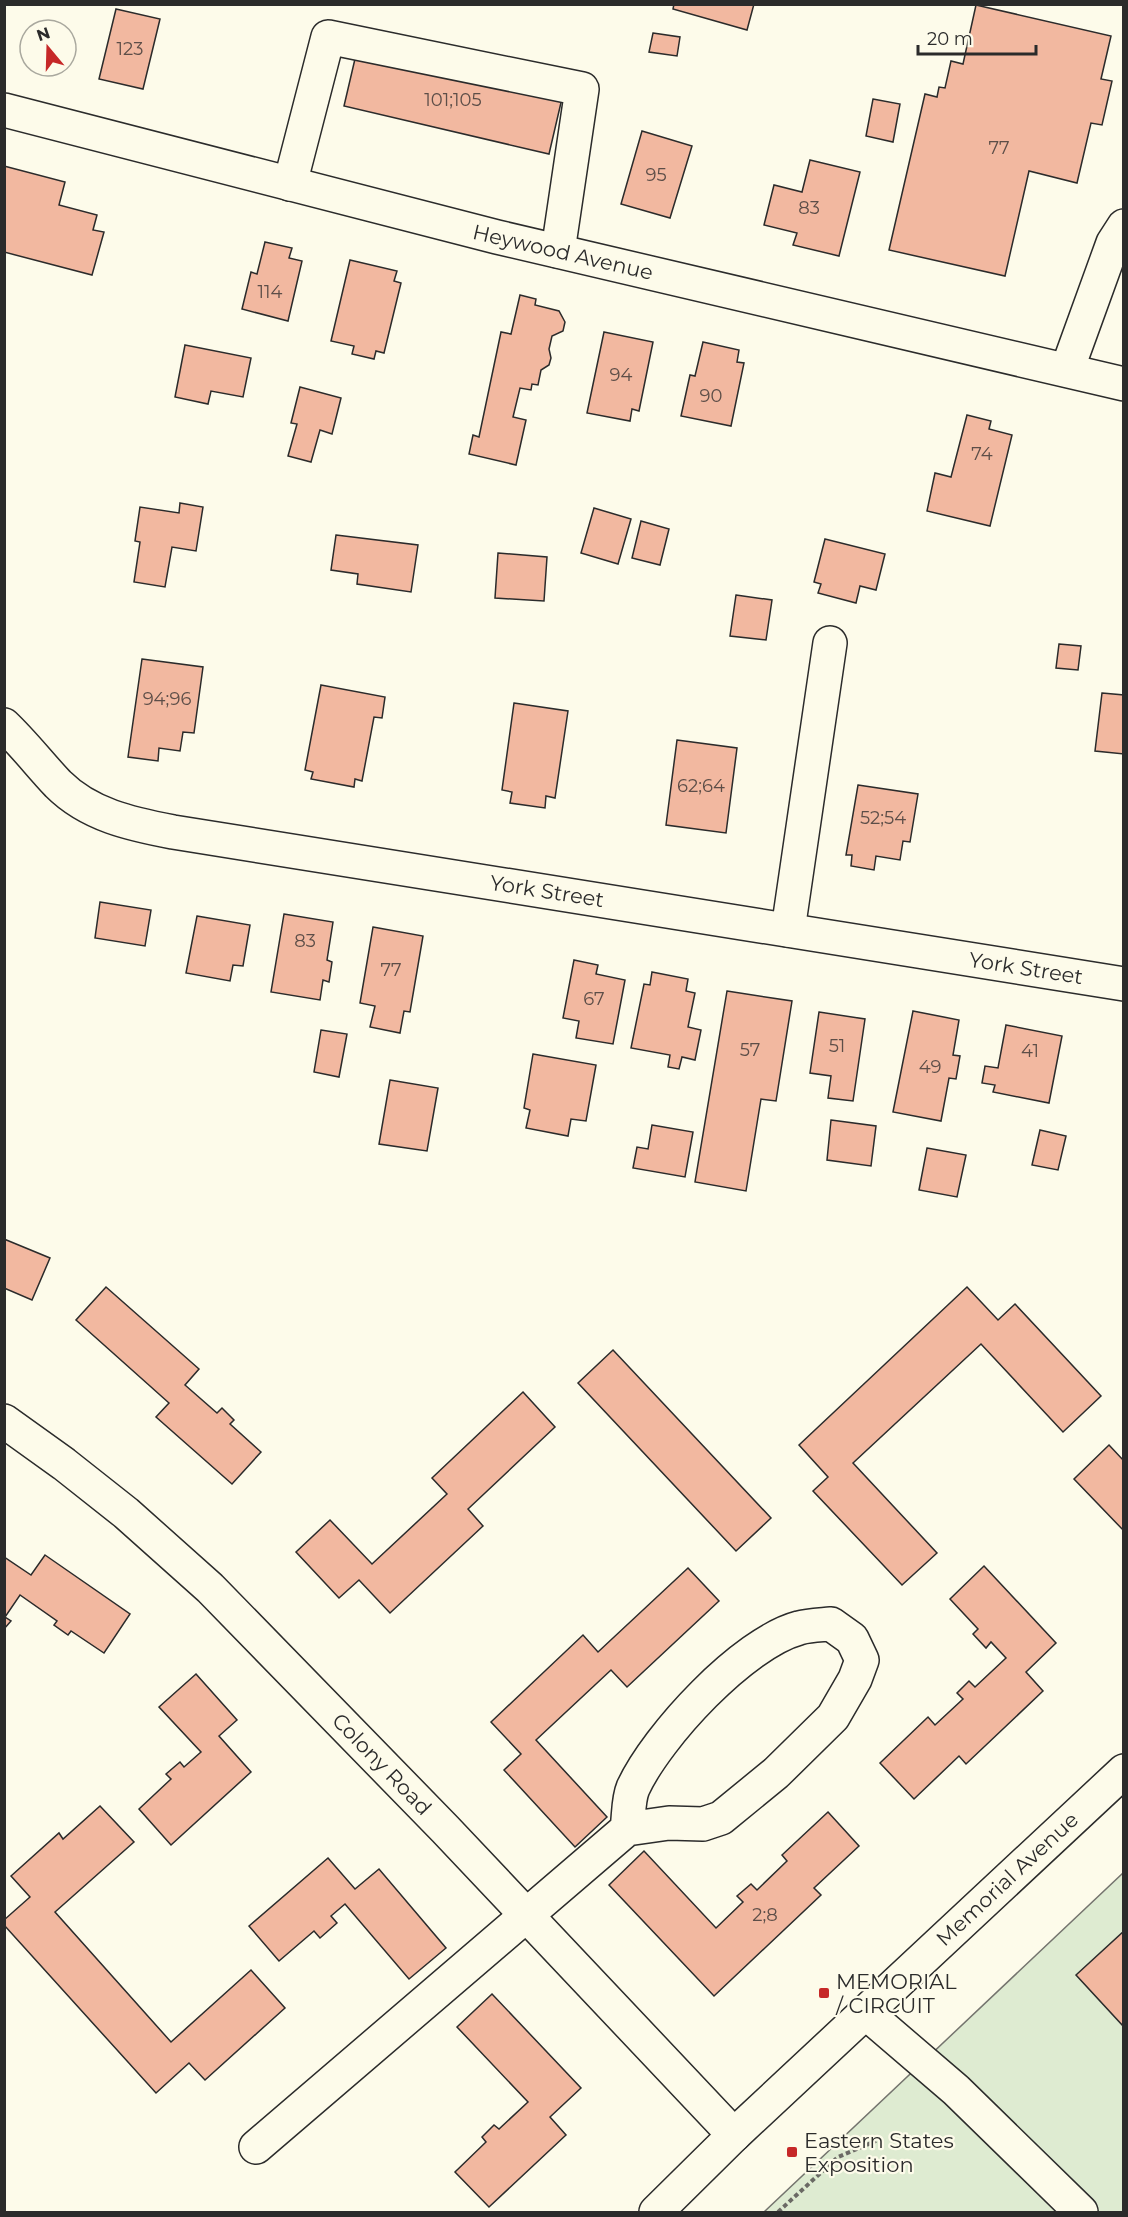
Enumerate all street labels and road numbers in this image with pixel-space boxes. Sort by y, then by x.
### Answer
street label: Heywood Avenue [470,219,656,285]
street label: York Street [488,870,606,912]
street label: York Street [967,947,1085,989]
street label: Colony Road [327,1708,437,1820]
street label: Memorial Avenue [931,1807,1083,1951]

